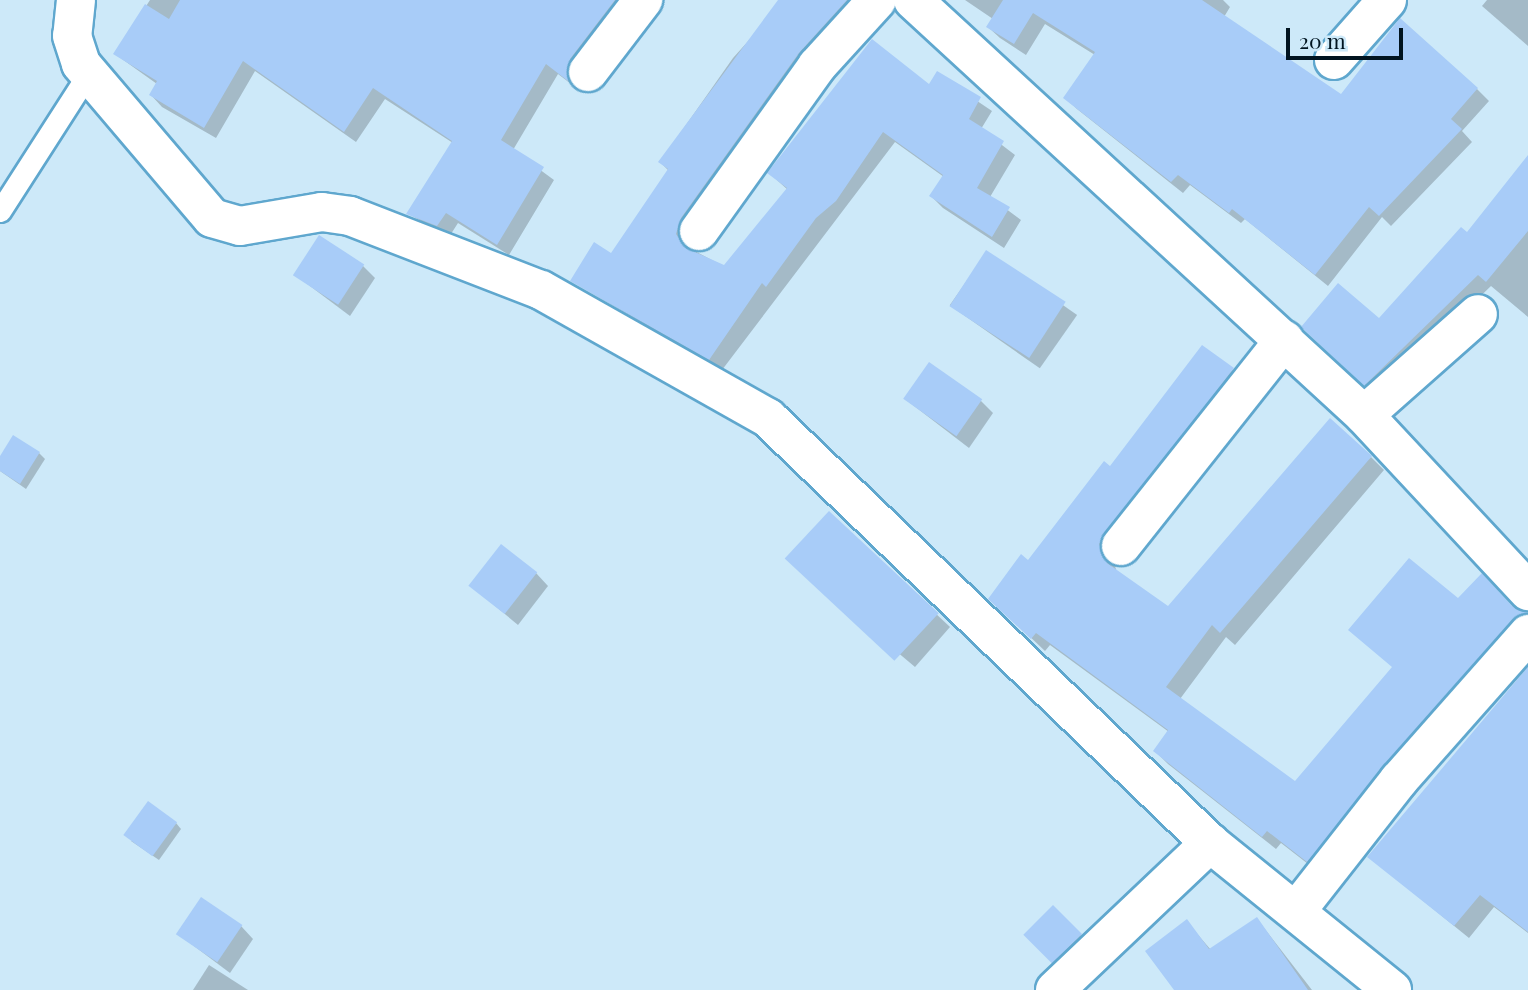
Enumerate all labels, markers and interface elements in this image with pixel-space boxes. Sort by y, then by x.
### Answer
scale bar [1290,14,1407,58]
text: 20 m [1299,26,1346,54]

